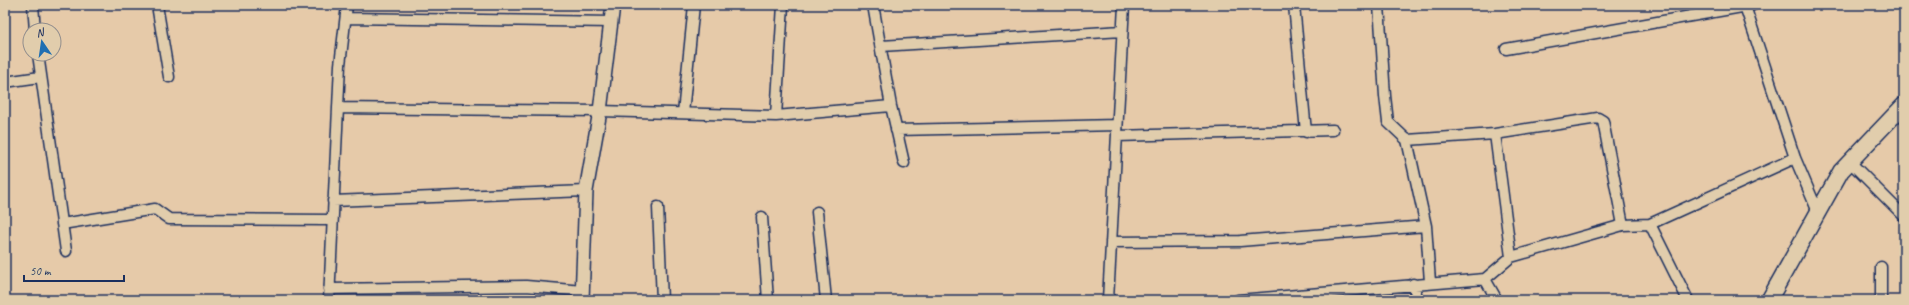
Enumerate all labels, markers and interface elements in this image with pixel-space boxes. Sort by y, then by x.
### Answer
north arrow [22,22,62,62]
text: N [35,24,47,40]
scale bar [24,257,124,283]
text: 50 m [30,263,52,279]

